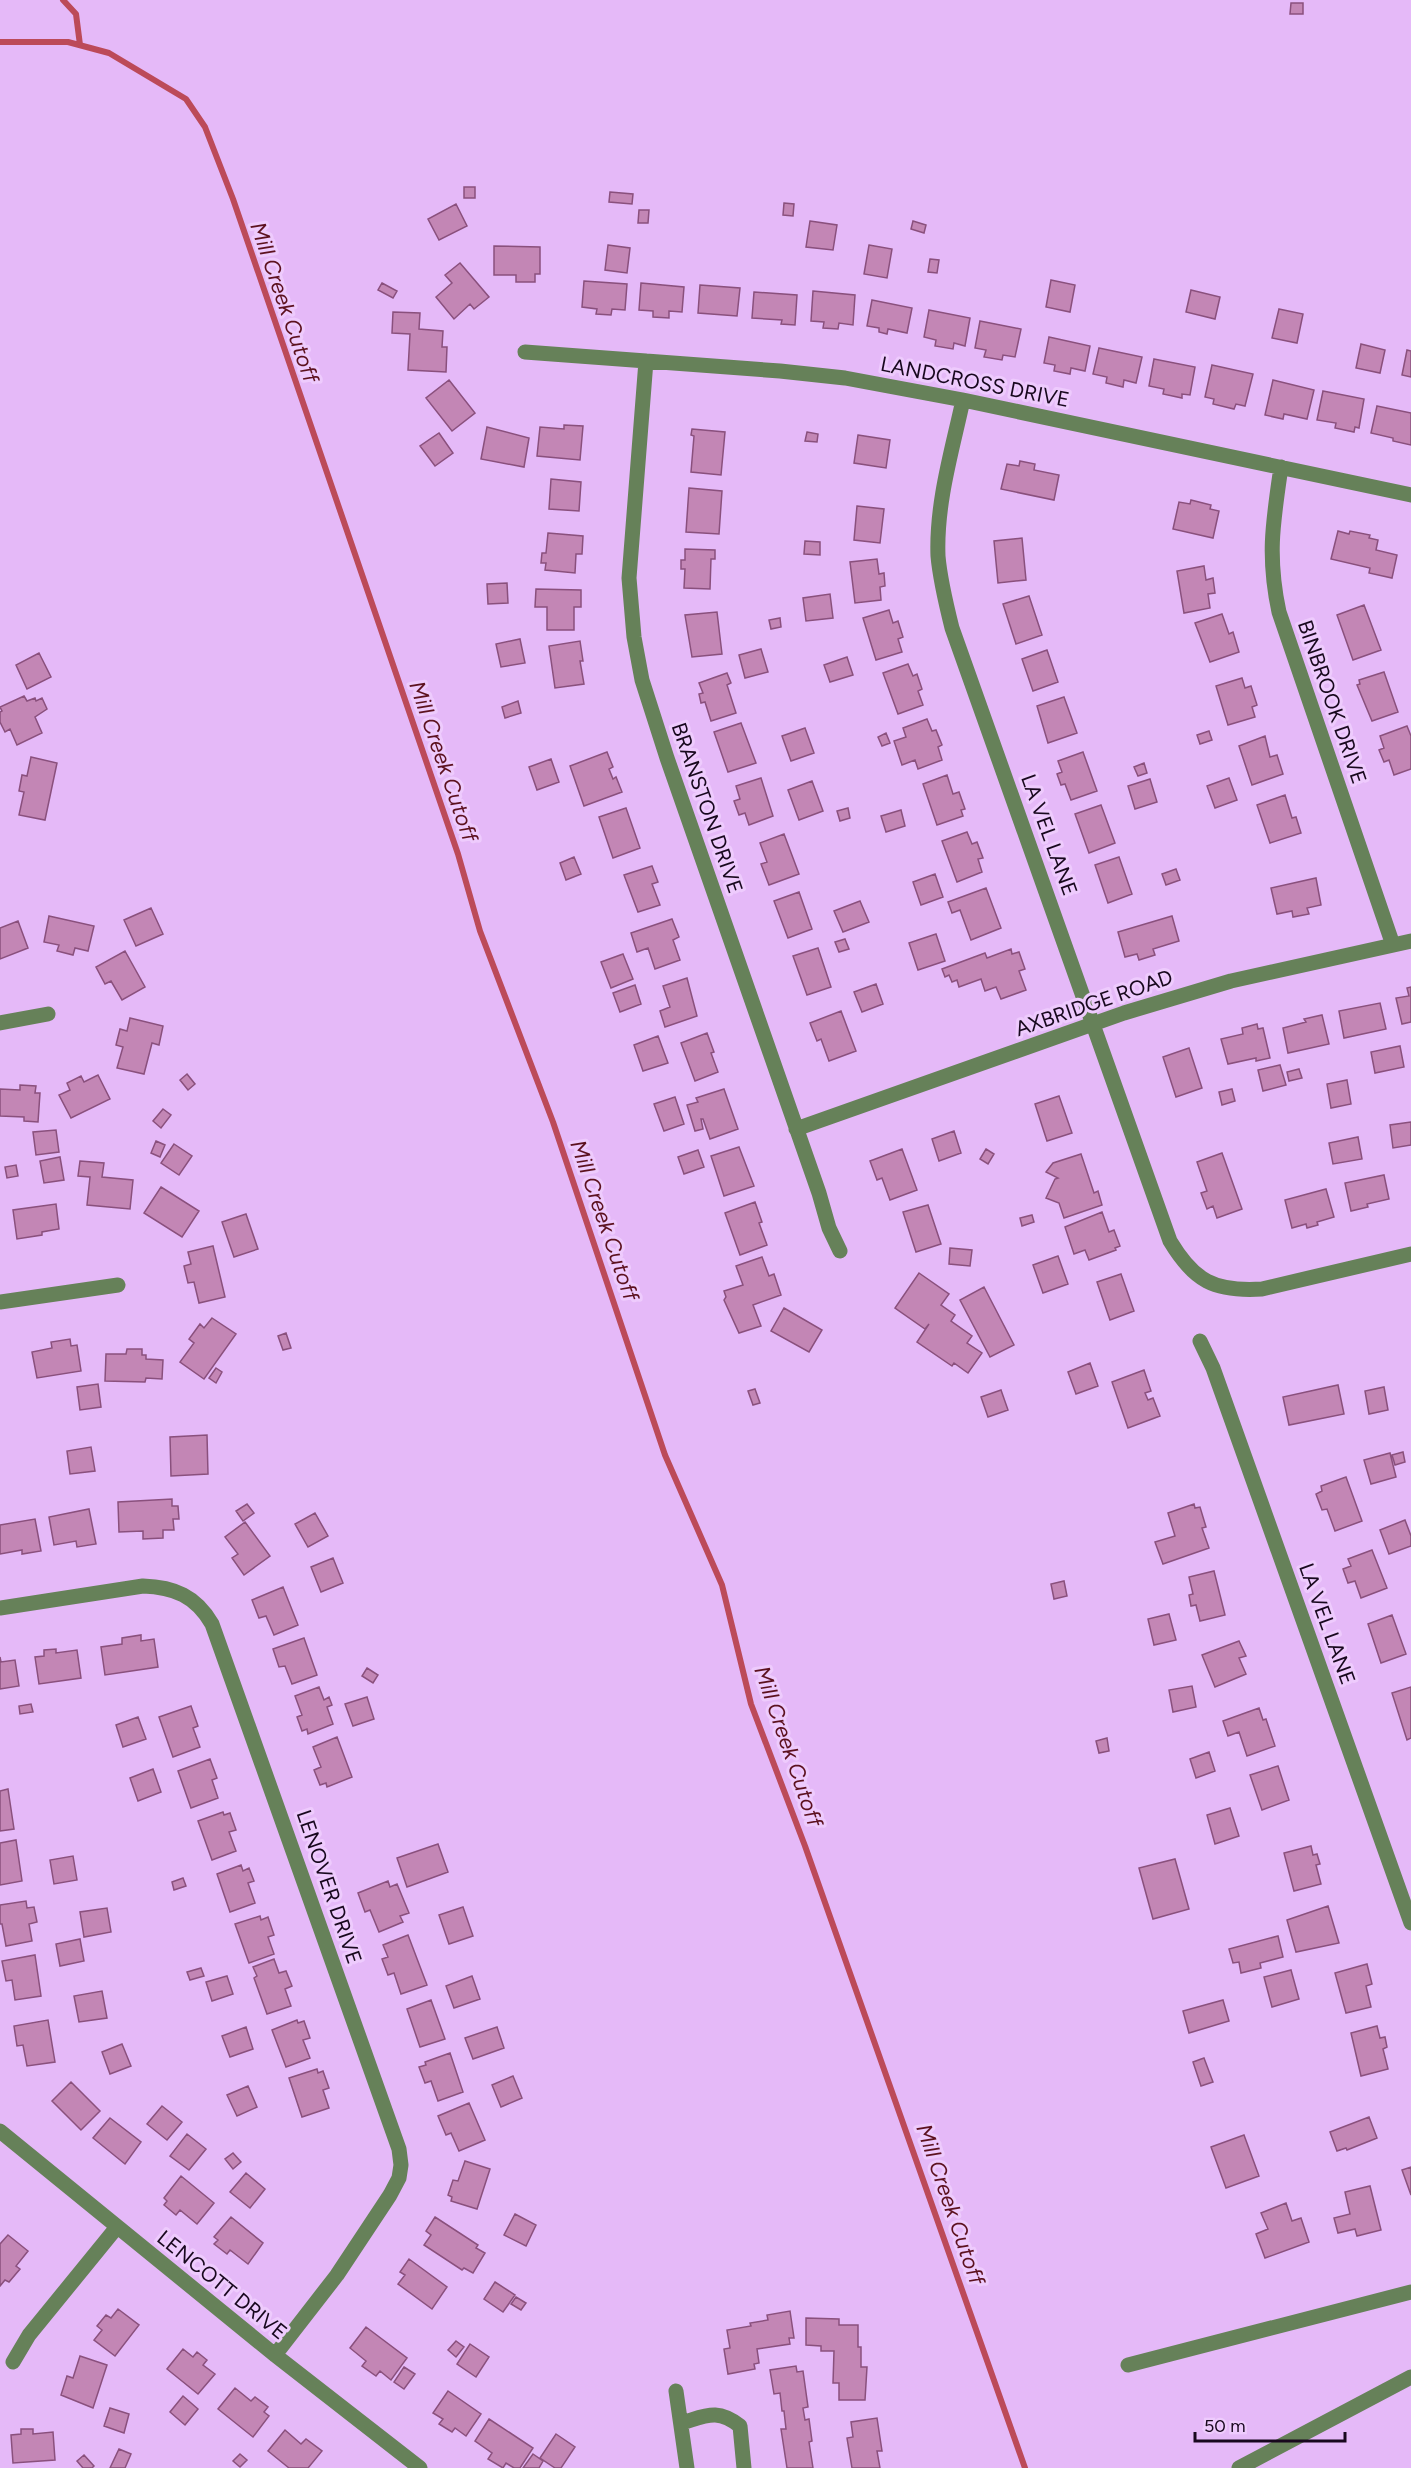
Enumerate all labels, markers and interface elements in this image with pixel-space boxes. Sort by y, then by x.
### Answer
water label: Mill Creek Cutoff [244,218,325,388]
street label: LANDCROSS DRIVE [879,351,1072,412]
street label: BINBROOK DRIVE [1293,617,1372,787]
water label: Mill Creek Cutoff [403,677,484,847]
street label: BRANSTON DRIVE [667,719,748,897]
street label: LA VEL LANE [1016,771,1083,899]
street label: AXBRIDGE ROAD [1012,964,1176,1041]
water label: Mill Creek Cutoff [564,1136,645,1306]
street label: LA VEL LANE [1294,1560,1361,1688]
water label: Mill Creek Cutoff [748,1662,829,1832]
street label: LENOVER DRIVE [291,1807,368,1967]
water label: Mill Creek Cutoff [910,2120,991,2290]
street label: LENCOTT DRIVE [152,2225,292,2345]
scale bar [1195,2405,1345,2443]
text: 50 m [1204,2415,1246,2437]

